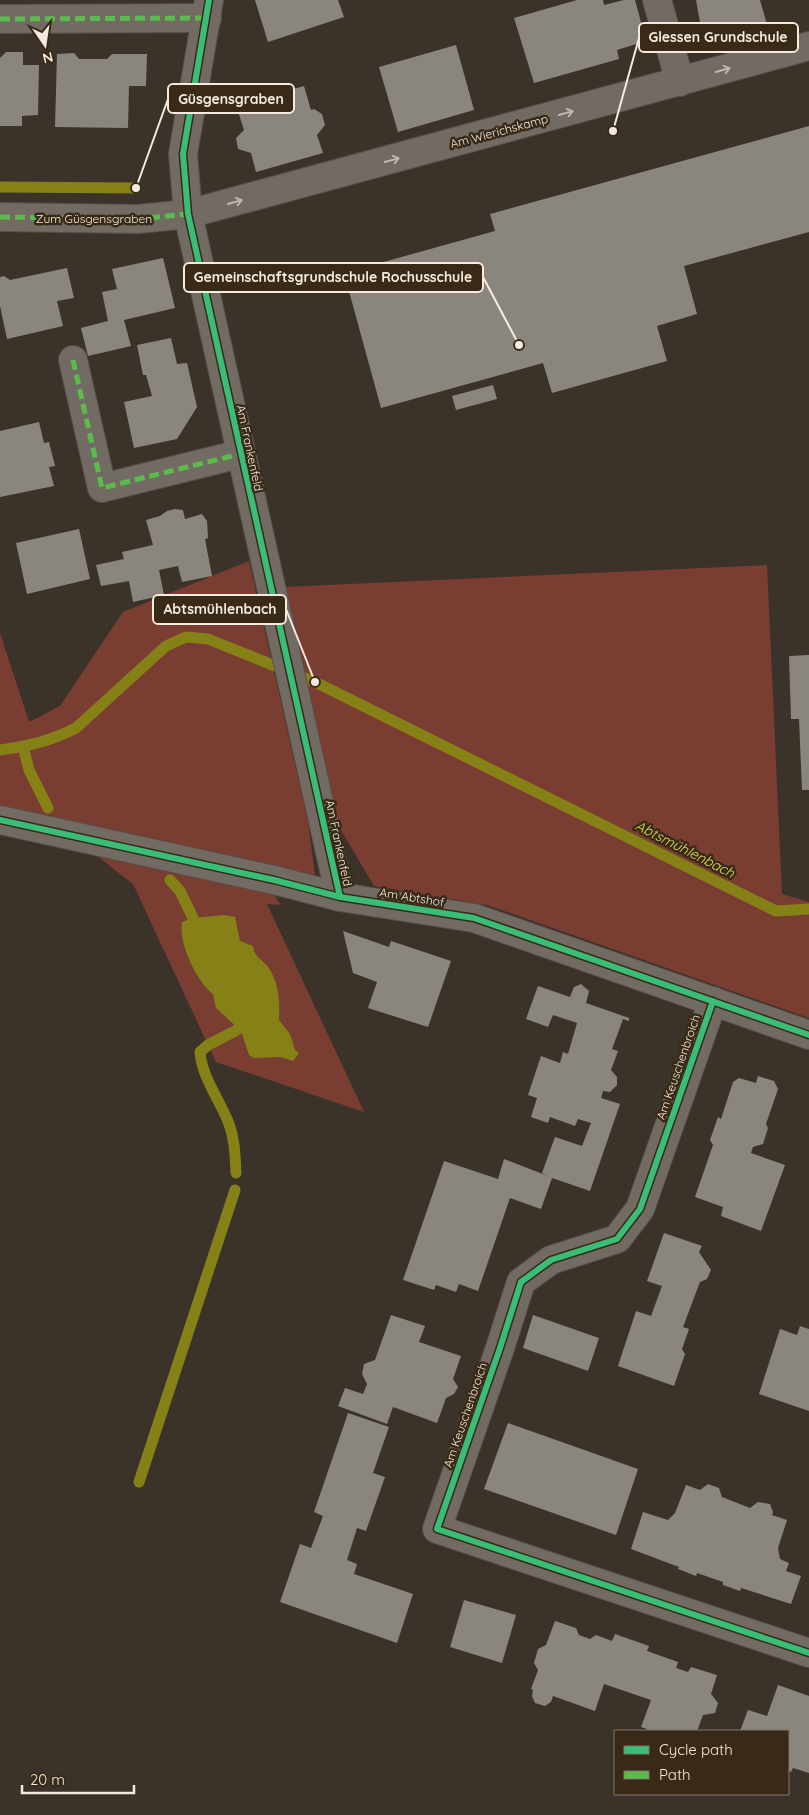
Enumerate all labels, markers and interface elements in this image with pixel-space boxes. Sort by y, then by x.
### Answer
north arrow [20,20,70,70]
callout: Glessen Grundschule [639,23,798,52]
text: Glessen Grundschule [648,28,788,46]
text: N [41,48,55,68]
one-way arrow [714,65,730,75]
callout: Güsgensgraben [168,84,294,113]
text: Güsgensgraben [178,90,284,108]
one-way arrow [557,108,573,117]
street label: Am Wierichskamp [448,111,550,151]
one-way arrow [384,155,400,164]
one-way arrow [227,197,243,206]
street label: Zum Güsgensgraben [36,211,152,226]
callout: Gemeinschaftsgrundschule Rochusschule [184,263,483,292]
text: Gemeinschaftsgrundschule Rochusschule [194,268,472,286]
street label: Am Frankenfeld [234,404,266,492]
callout: Abtsmühlenbach [153,595,286,624]
text: Abtsmühlenbach [163,600,277,618]
street label: Am Frankenfeld [323,799,355,887]
water label: Abtsmühlenbach [632,816,739,882]
street label: Am Abtshof [379,884,446,910]
street label: Am Keuschenbroich [653,1012,703,1122]
street label: Am Keuschenbroich [440,1360,490,1470]
legend [614,1730,789,1795]
text: Cycle path [659,1740,733,1759]
scale bar [22,1762,135,1794]
text: Path [659,1765,691,1784]
text: 20 m [30,1770,65,1789]

